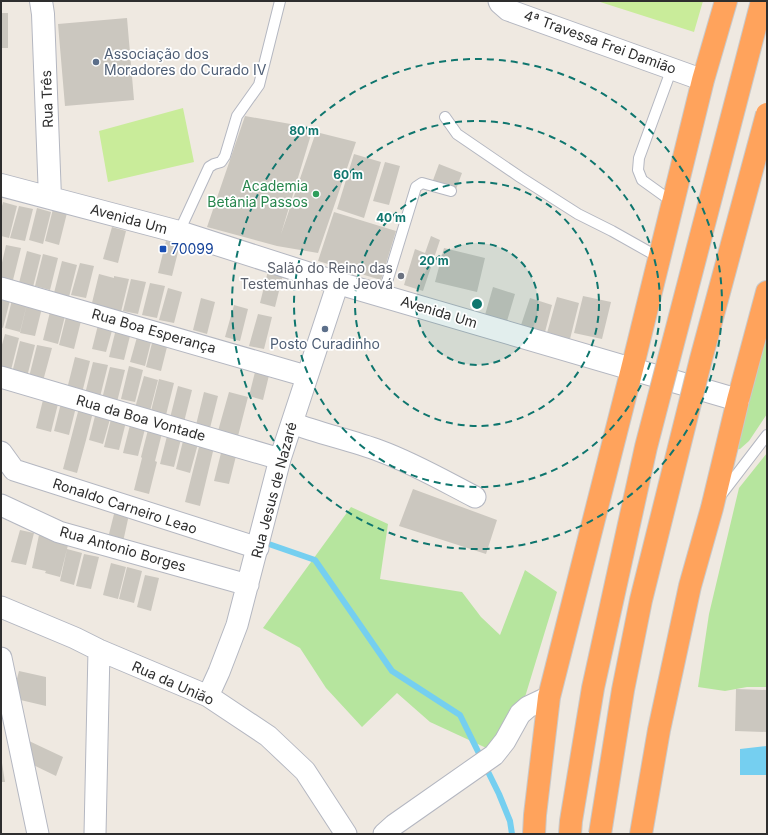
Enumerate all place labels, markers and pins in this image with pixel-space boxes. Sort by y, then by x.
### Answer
place label: Associação dos Moradores do Curado IV [104,45,267,78]
marker: Associação dos Moradores do Curado IV [91,57,101,67]
place label: Academia Betânia Passos [207,177,308,210]
marker: Academia Betânia Passos [311,189,321,199]
place label: 70099 [171,240,214,257]
marker: 70099 [158,244,168,254]
place label: Salão do Reino das Testemunhas de Jeová [240,259,393,292]
marker: Salão do Reino das Testemunhas de Jeová [396,271,406,281]
centre of rings [470,297,484,311]
marker: Posto Curadinho [320,324,330,334]
place label: Posto Curadinho [270,335,380,352]

